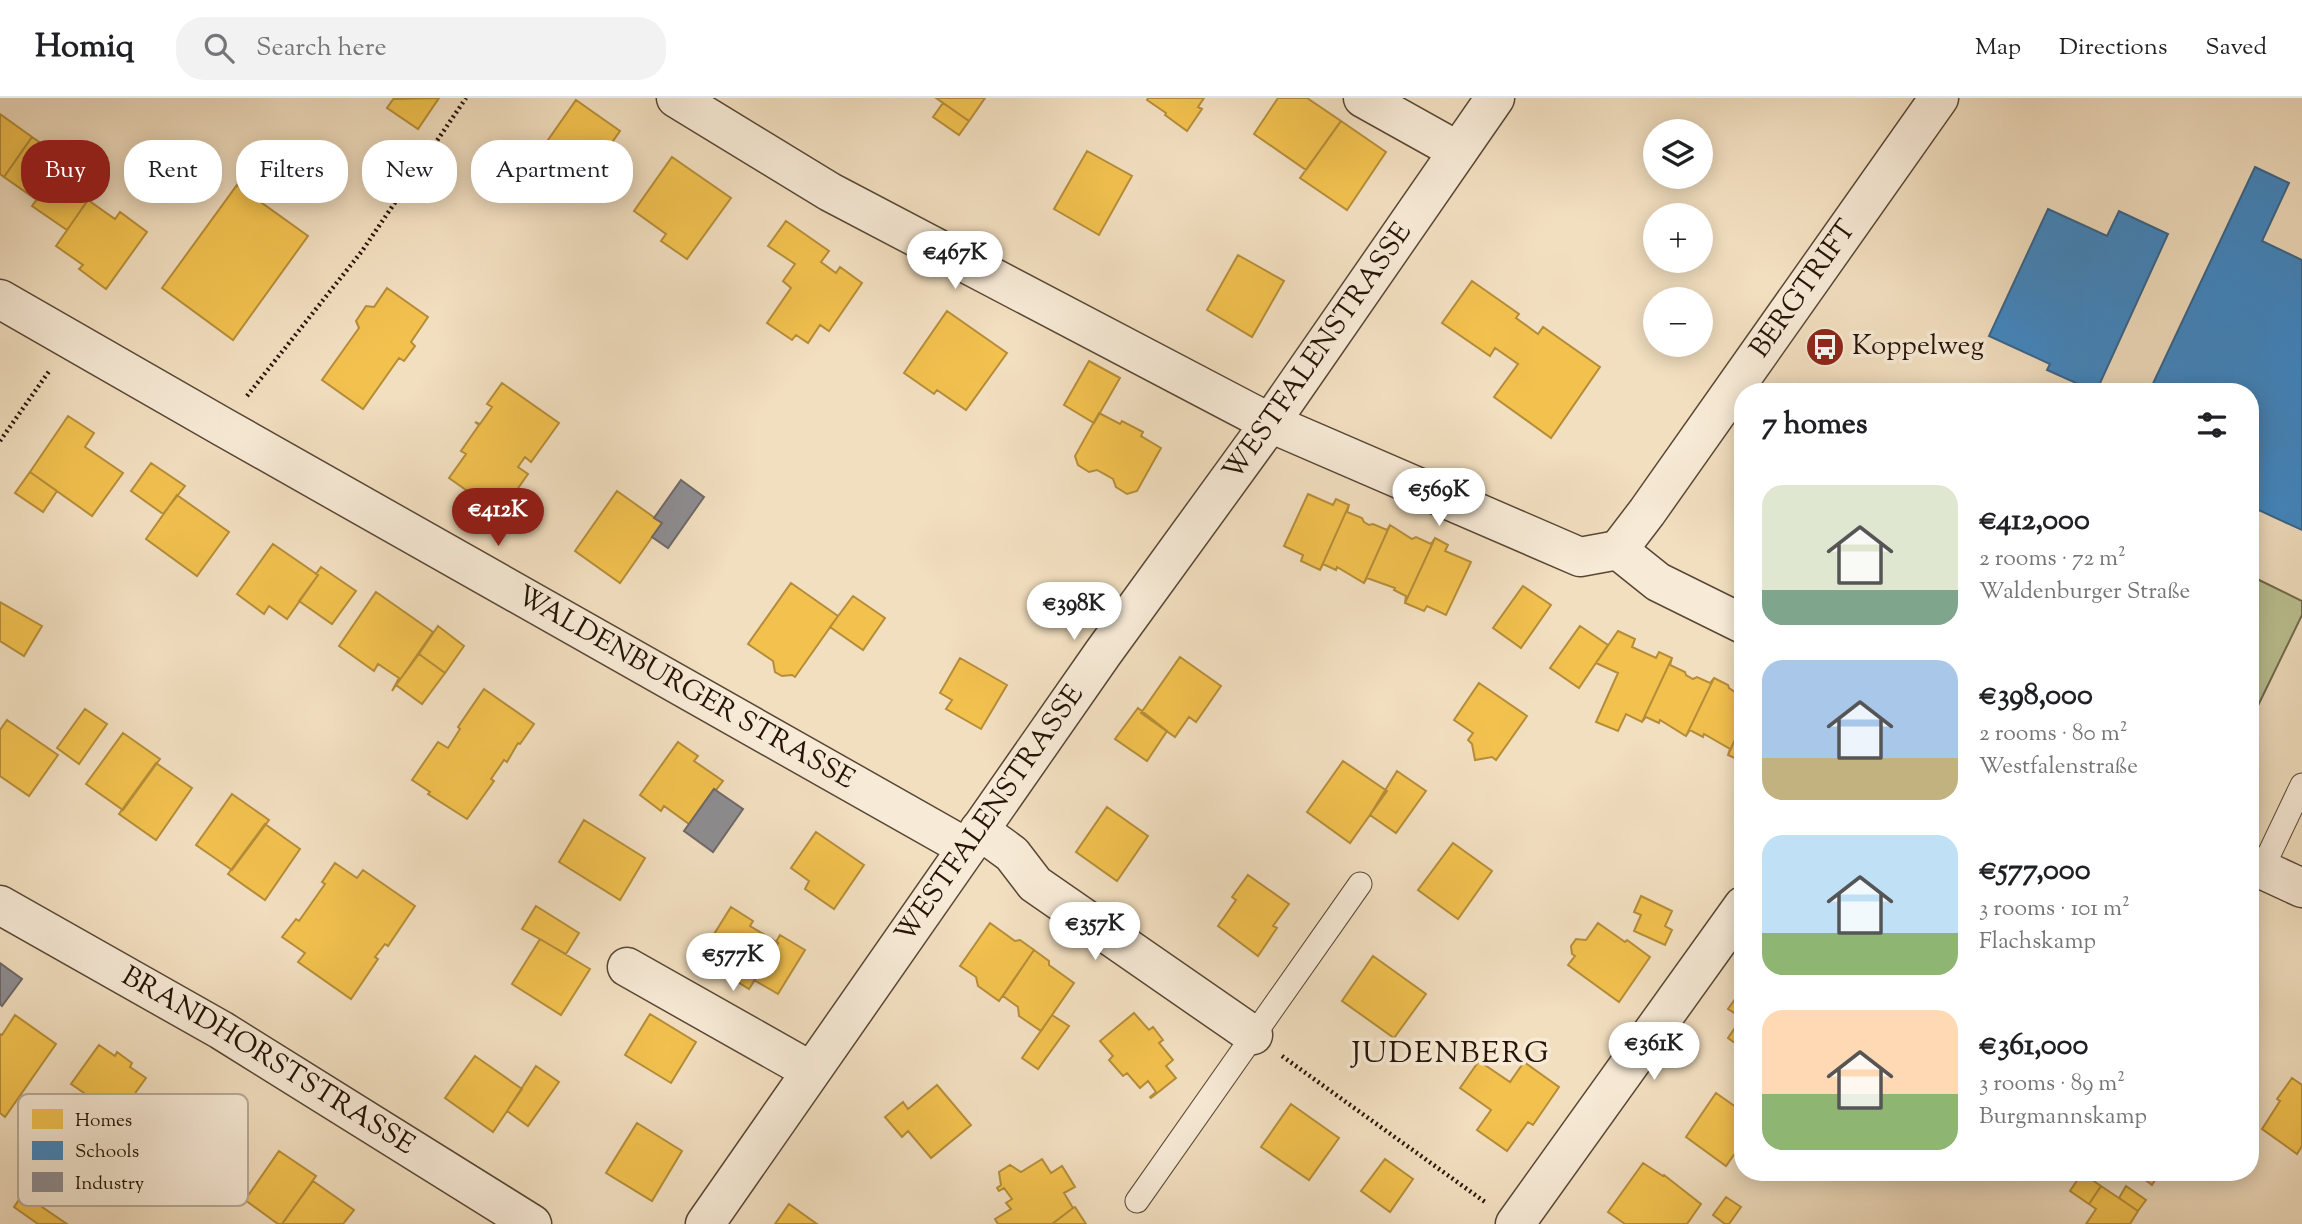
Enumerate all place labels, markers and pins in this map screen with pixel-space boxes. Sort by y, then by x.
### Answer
pin: €467K [906,232,1004,291]
bus stop icon: Koppelweg [1804,326,1846,368]
place label: Koppelweg [1852,327,1984,367]
pin: €569K [1390,468,1488,528]
pin: €412K [449,489,547,548]
pin: €398K [1025,582,1123,642]
pin: €357K [1046,902,1144,962]
pin: €577K [684,934,782,993]
pin: €361K [1605,1023,1703,1082]

